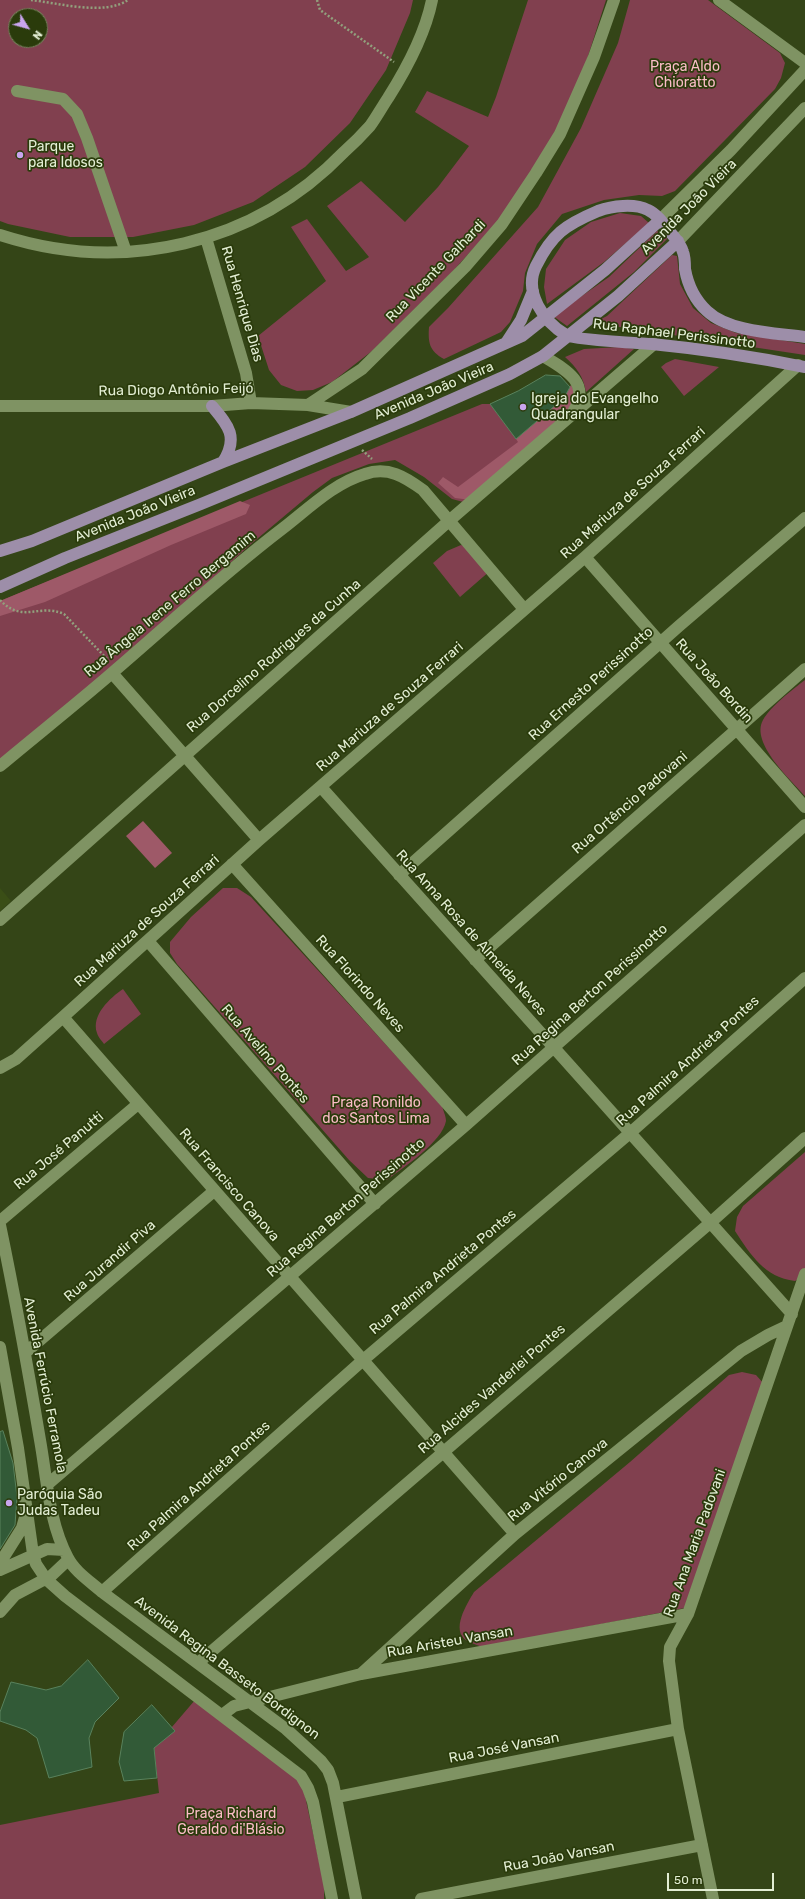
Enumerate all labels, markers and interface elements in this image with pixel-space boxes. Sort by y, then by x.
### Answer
north arrow [8,8,48,48]
text: N [30,28,45,42]
park label: Praça Aldo Chioratto [650,59,720,92]
place label: Parque para Idosos [28,139,103,172]
marker: Parque para Idosos [15,150,25,160]
street label: Avenida João Vieira [638,156,740,258]
street label: Rua Vicente Galhardi [383,216,489,326]
street label: Rua Henrique Dias [217,244,267,364]
street label: Rua Raphael Perissinotto [592,316,756,352]
street label: Avenida João Vieira [372,358,496,424]
street label: Rua Diogo Antônio Feijó [98,380,254,400]
place label: Igreja do Evangelho Quadrangular [531,391,659,424]
marker: Igreja do Evangelho Quadrangular [518,402,528,412]
street label: Rua Mariuza de Souza Ferrari [557,424,709,562]
street label: Avenida João Vieira [72,482,198,546]
street label: Rua Ângela Irene Ferro Bergamim [81,527,259,681]
street label: Rua Dorcelino Rodrigues da Cunha [183,576,365,736]
street label: Rua Ernesto Perissinotto [525,624,657,744]
street label: Rua João Bordin [672,635,756,727]
street label: Rua Mariuza de Souza Ferrari [313,639,467,775]
street label: Rua Ortêncio Padovani [569,748,691,858]
street label: Rua Anna Rosa de Almeida Neves [392,847,550,1019]
street label: Rua Mariuza de Souza Ferrari [71,852,223,990]
street label: Rua Regina Berton Perissinotto [509,921,671,1069]
street label: Rua Florindo Neves [312,932,408,1036]
street label: Rua Palmira Andrieta Pontes [613,993,763,1129]
street label: Rua Avelino Pontes [217,1001,313,1107]
park label: Praça Ronildo dos Santos Lima [322,1095,430,1128]
street label: Rua José Panutti [11,1109,107,1193]
street label: Rua Francisco Canova [175,1125,283,1245]
street label: Rua Regina Berton Perissinotto [264,1135,428,1281]
street label: Rua Palmira Andrieta Pontes [366,1206,520,1338]
street label: Rua Jurandir Piva [61,1217,159,1305]
street label: Avenida Ferrúcio Ferramola [20,1296,70,1474]
street label: Rua Alcides Vanderlei Pontes [415,1321,569,1457]
street label: Rua Palmira Andrieta Pontes [124,1418,274,1554]
street label: Rua Vitório Canova [505,1435,611,1525]
street label: Rua Ana Maria Padovani [660,1467,730,1619]
place label: Paróquia São Judas Tadeu [17,1487,103,1520]
marker: Paróquia São Judas Tadeu [4,1498,14,1508]
street label: Avenida Regina Basseto Bordignon [131,1593,323,1743]
street label: Rua Aristeu Vansan [386,1623,514,1661]
street label: Rua José Vansan [447,1729,561,1767]
park label: Praça Richard Geraldo di'Blásio [177,1806,285,1838]
street label: Rua João Vansan [502,1838,616,1876]
scale bar [669,1865,776,1891]
text: 50 m [674,1873,702,1887]

